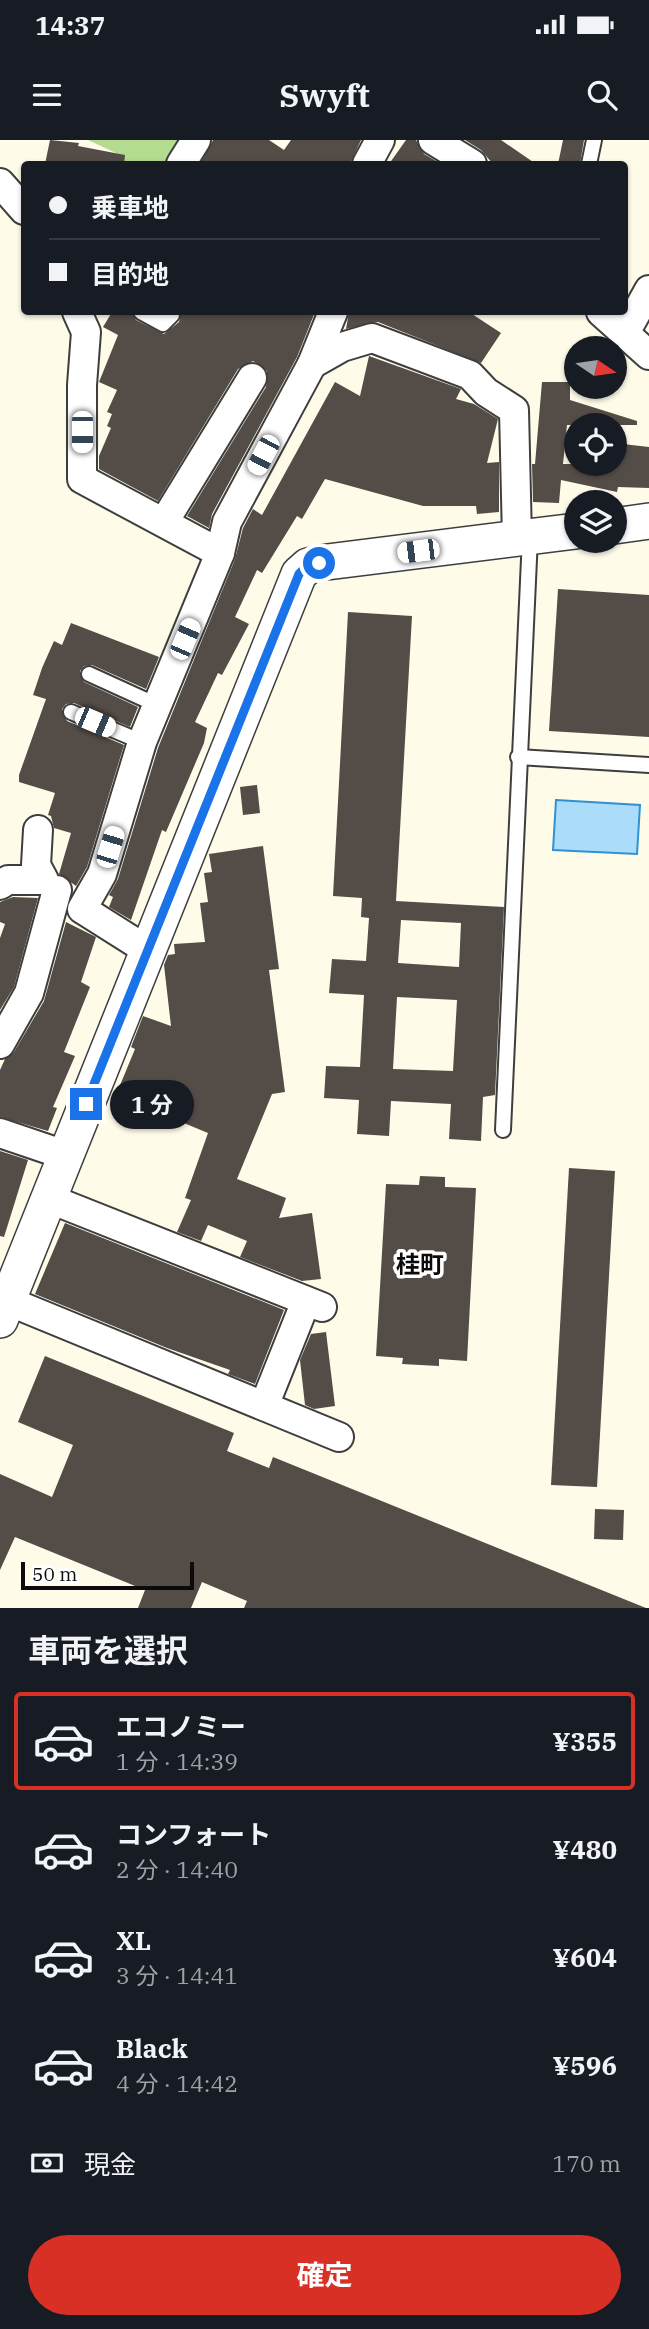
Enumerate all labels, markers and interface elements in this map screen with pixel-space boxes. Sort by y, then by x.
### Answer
text: 14:37 [35,8,105,42]
text: Swyft [279,74,370,116]
icon: menu [28,76,66,114]
icon: search [583,76,621,114]
text: 乗車地 [91,190,169,224]
text: 目的地 [91,257,169,291]
north arrow [564,336,626,399]
map controls [564,336,627,553]
car [72,411,93,453]
button: locate [564,413,627,476]
car [244,432,283,478]
button: layers [564,490,627,553]
car [396,538,441,564]
route start [303,547,335,579]
car [168,616,203,662]
car [72,704,119,740]
car [94,824,127,870]
callout: 1 分 [110,1080,194,1128]
route end [70,1088,102,1120]
text: 1 分 [131,1089,173,1119]
district label: 桂町 [396,1248,444,1280]
scale bar [21,1559,194,1591]
text: 50 m [32,1562,77,1586]
text: 車両を選択 [28,1629,188,1671]
text: エコノミー [116,1709,246,1743]
icon: car [32,1710,95,1773]
text: ¥355 [552,1724,617,1758]
text: 1 分 · 14:39 [116,1746,238,1776]
text: コンフォート [116,1817,271,1851]
icon: car [32,1818,95,1881]
text: ¥480 [552,1832,617,1866]
text: 2 分 · 14:40 [116,1854,238,1884]
text: XL [116,1923,151,1957]
icon: car [32,1926,95,1989]
text: ¥604 [552,1940,617,1974]
text: 3 分 · 14:41 [116,1960,238,1990]
text: Black [116,2031,188,2065]
icon: car [32,2034,95,2097]
text: ¥596 [552,2048,617,2082]
text: 4 分 · 14:42 [116,2068,238,2098]
icon: cash [28,2144,66,2182]
text: 現金 [84,2147,136,2181]
text: 170 m [552,2148,621,2178]
button: 確定 [28,2235,621,2315]

